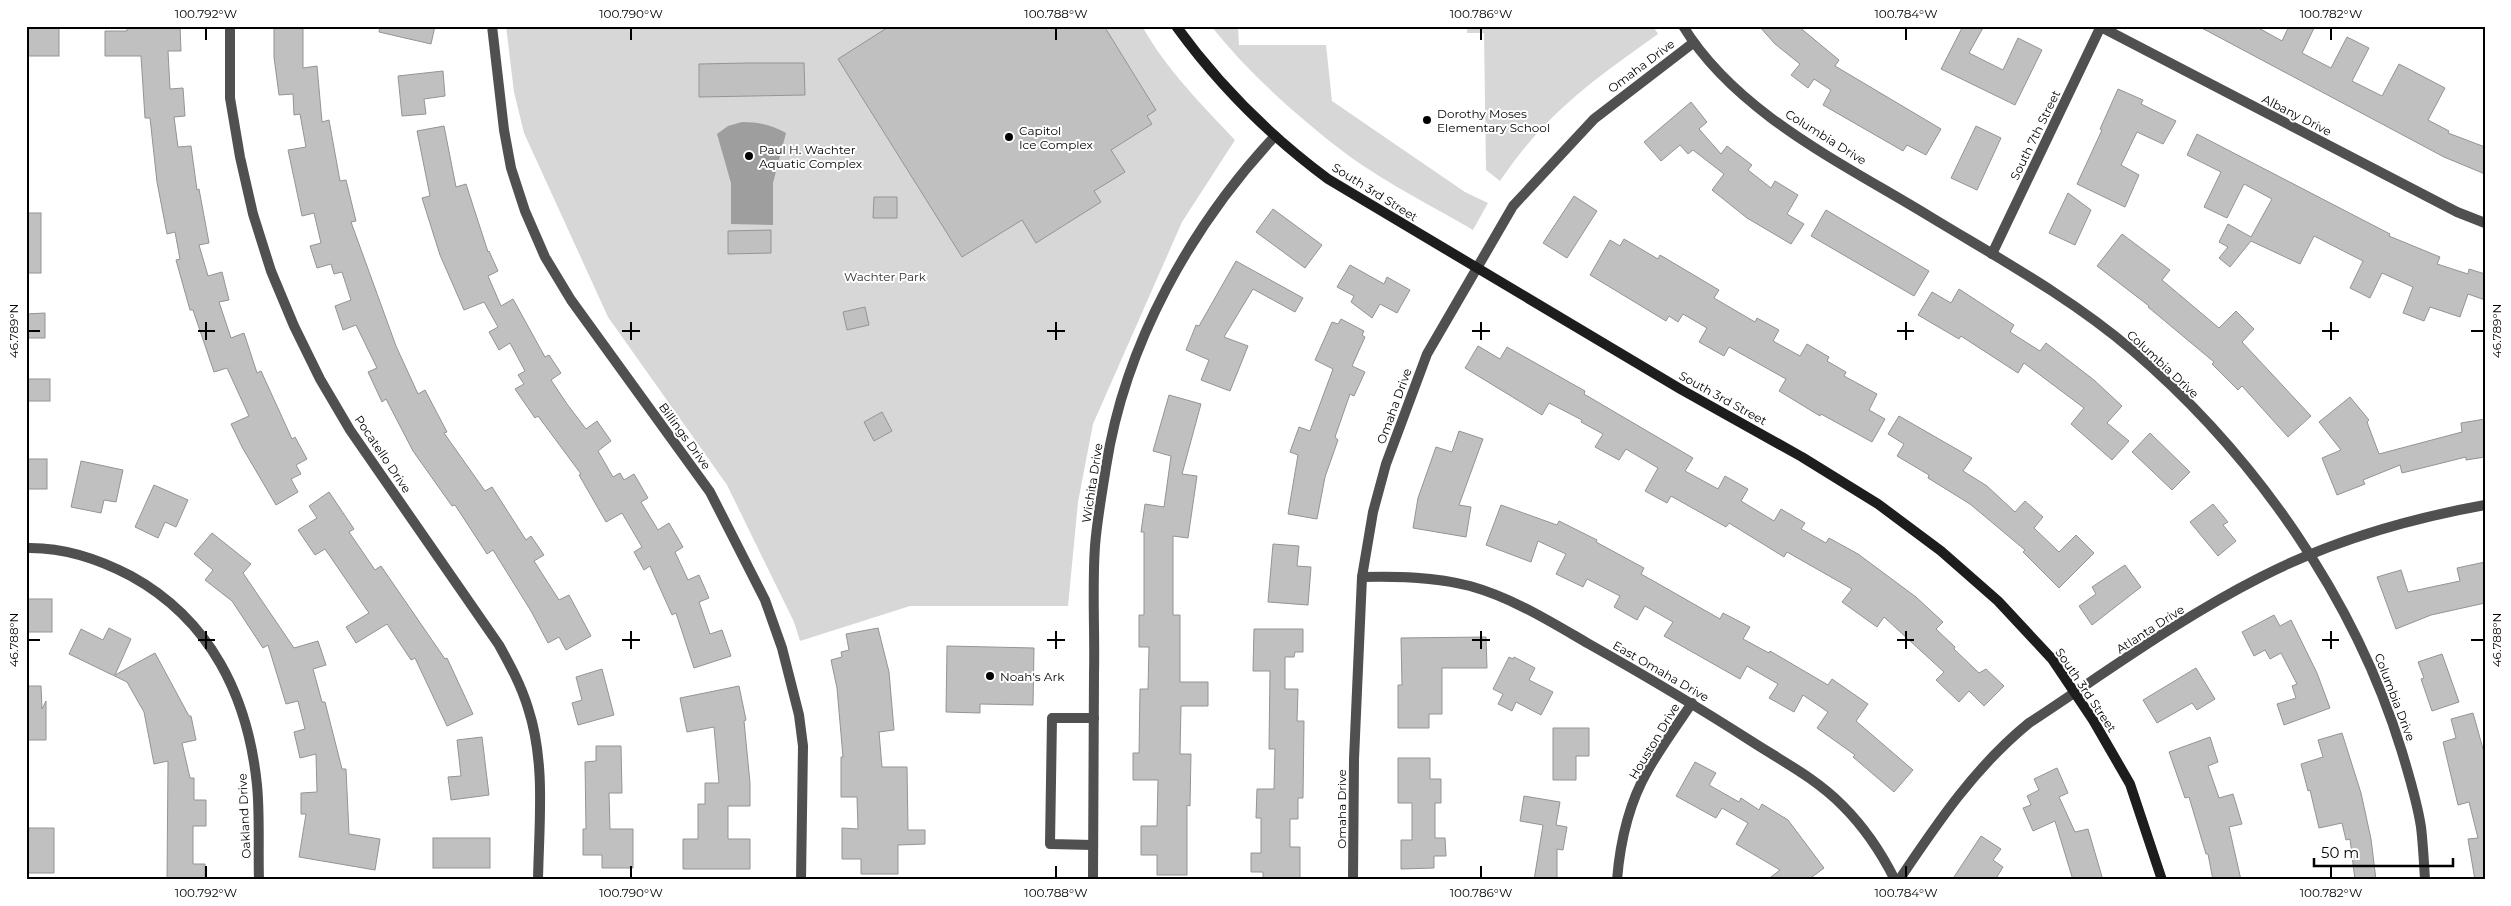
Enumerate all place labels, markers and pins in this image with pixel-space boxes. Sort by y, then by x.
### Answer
place label: Dorothy Moses Elementary School [1437,106,1550,135]
marker: Dorothy Moses Elementary School [1421,114,1433,126]
place label: Capitol Ice Complex [1019,123,1094,152]
marker: Capitol Ice Complex [1003,131,1015,143]
place label: Paul H. Wachter Aquatic Complex [759,142,863,171]
marker: Paul H. Wachter Aquatic Complex [743,150,755,162]
place label: Noah's Ark [1000,669,1065,684]
marker: Noah's Ark [984,670,996,682]

